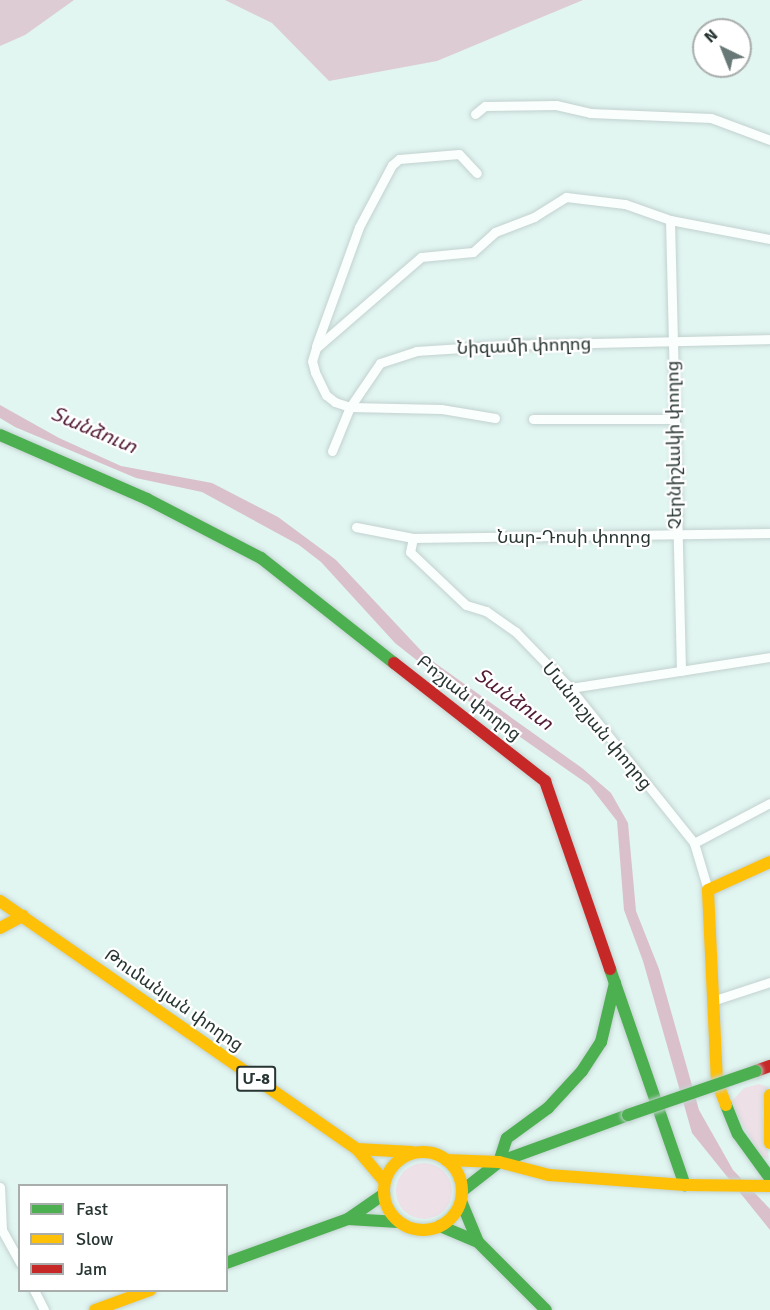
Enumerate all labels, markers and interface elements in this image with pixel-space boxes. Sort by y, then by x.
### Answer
north arrow [692,18,752,78]
text: N [700,25,722,47]
street label: Նիզամի փողոց [456,333,592,359]
street label: Չերնիշևսկի փողոց [662,360,686,530]
water label: Տանձուտ [48,401,140,459]
street label: Նար-Դոսի փողոց [497,526,651,548]
street label: Բոշյան փողոց [413,651,525,745]
street label: Մանուշյան փողոց [537,658,657,794]
water label: Տանձուտ [470,663,558,735]
street label: Թումանյան փողոց [100,944,248,1056]
road number: Մ-8 [235,1066,277,1092]
legend [18,1184,228,1292]
text: Fast [76,1198,108,1220]
text: Slow [76,1228,113,1250]
text: Jam [76,1258,107,1280]

